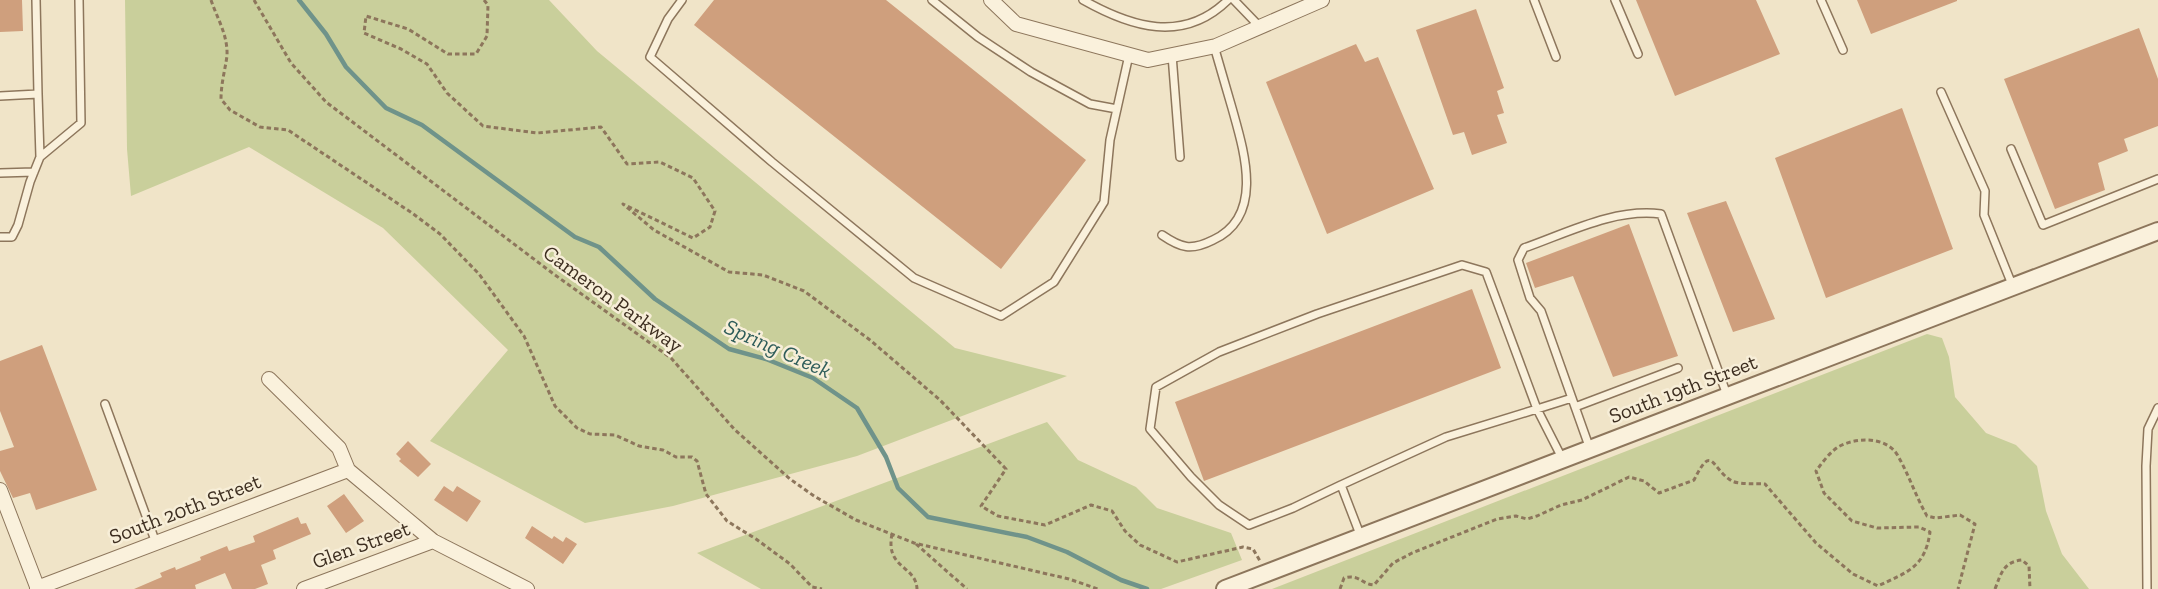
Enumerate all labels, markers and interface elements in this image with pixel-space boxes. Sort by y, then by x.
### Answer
street label: Cameron Parkway [539,240,688,358]
water label: Spring Creek [720,313,836,384]
street label: South 19th Street [1605,349,1761,428]
street label: South 20th Street [106,468,264,549]
street label: Glen Street [309,515,413,574]

